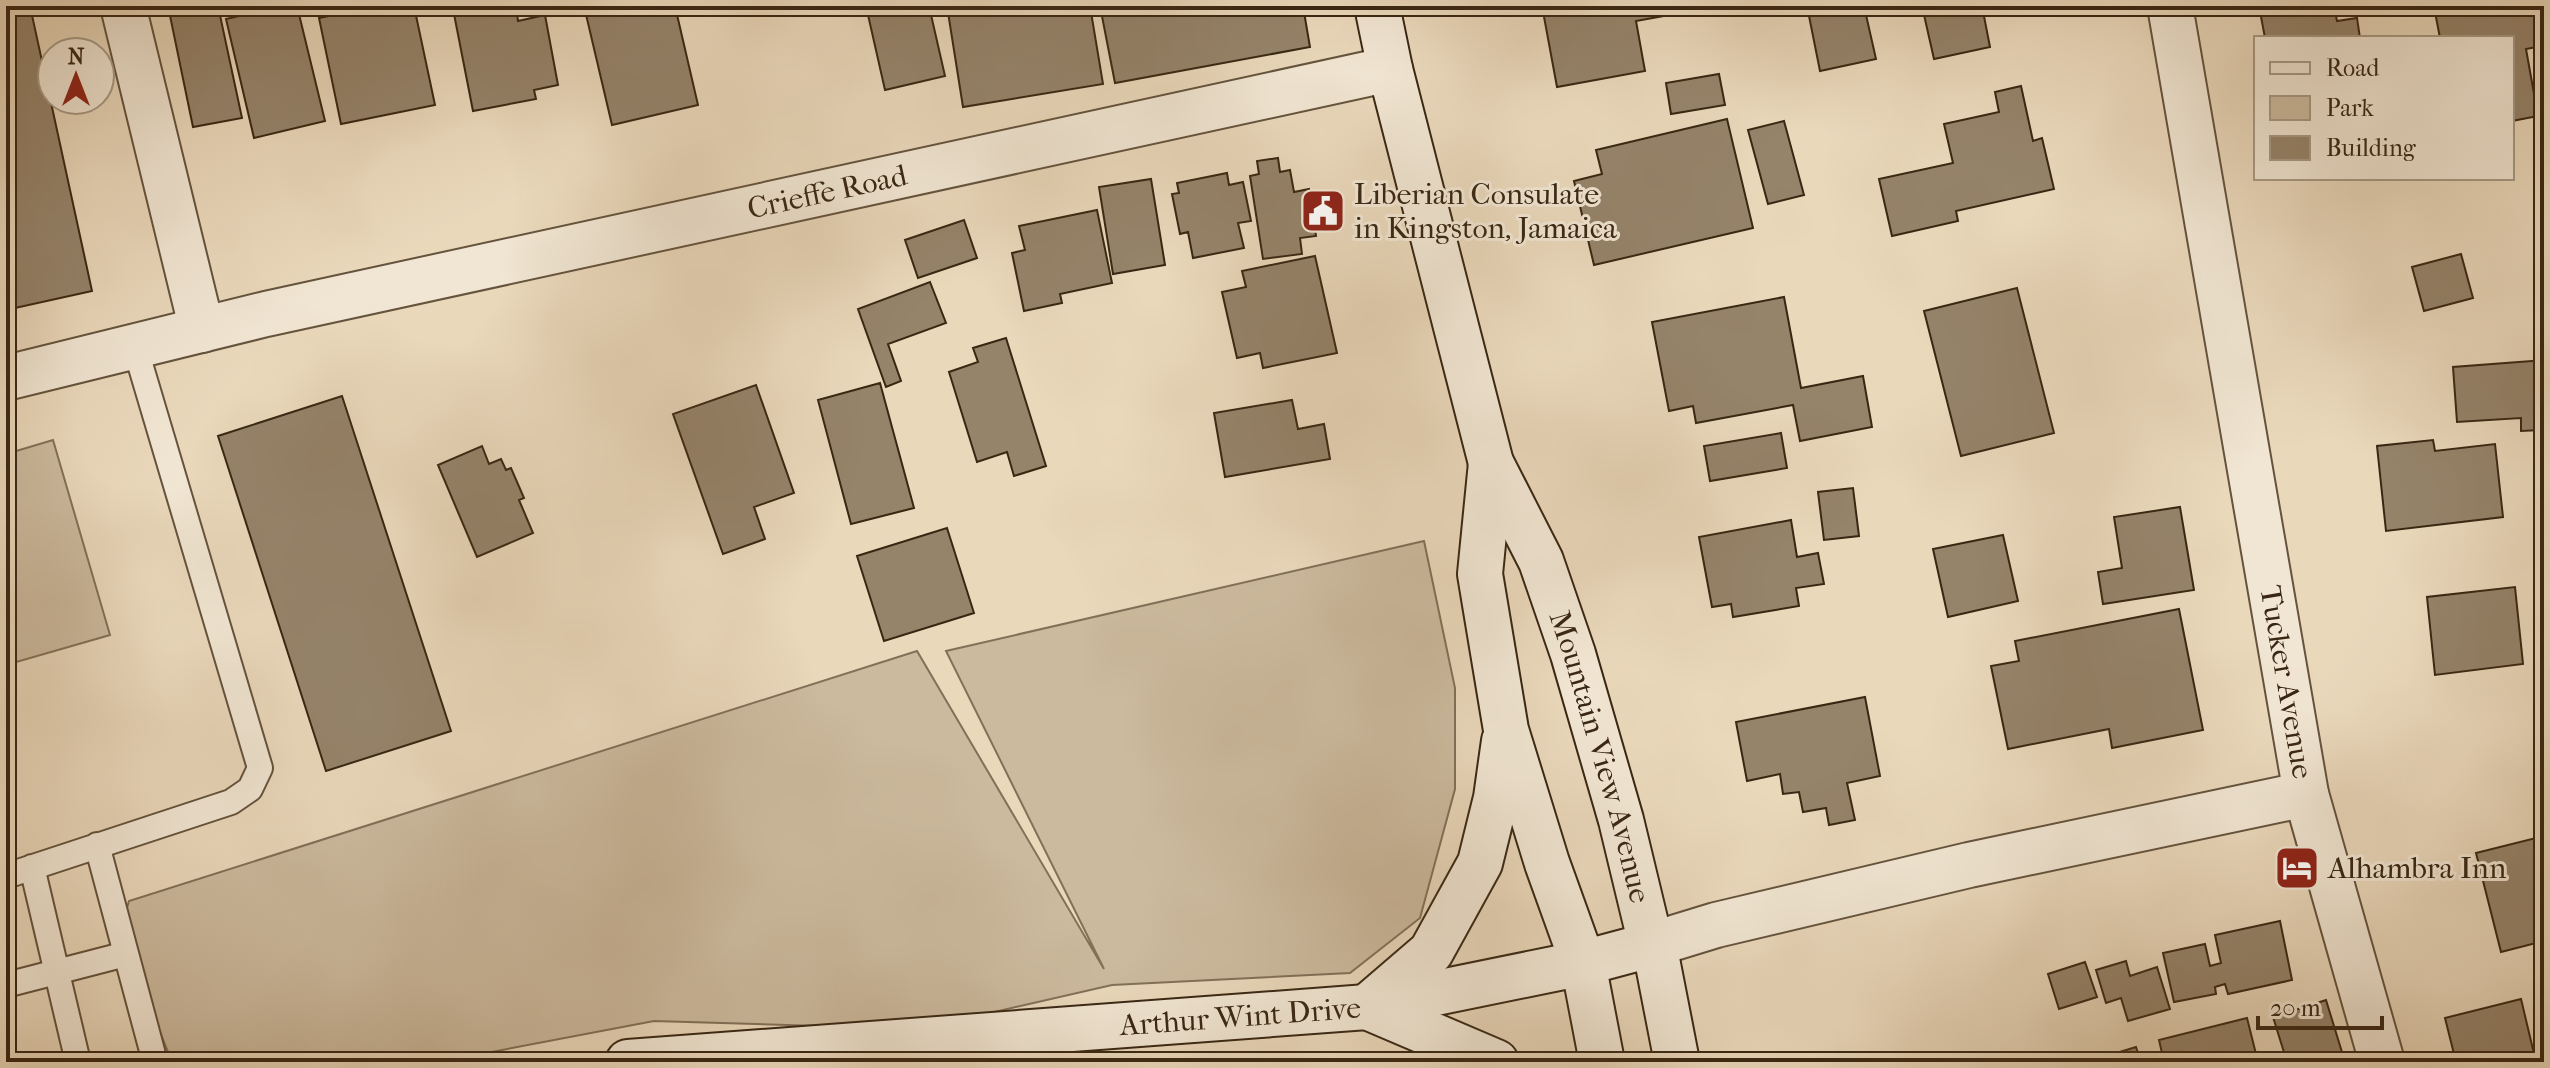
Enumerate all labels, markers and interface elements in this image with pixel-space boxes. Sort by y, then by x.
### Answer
north arrow [36,36,116,116]
legend [2254,36,2514,180]
text: N [68,44,85,70]
text: Road [2326,54,2380,82]
text: Park [2326,94,2374,122]
text: Building [2326,134,2417,162]
street label: Crieffe Road [744,158,911,227]
place label: Liberian Consulate in Kingston, Jamaica [1354,177,1618,246]
public building icon: Liberian Consulate in Kingston, Jamaica [1299,187,1347,235]
street label: Tucker Avenue [2252,583,2320,782]
street label: Mountain View Avenue [1542,607,1657,907]
hotel icon: Alhambra Inn [2273,844,2321,892]
place label: Alhambra Inn [2327,851,2507,886]
scale bar [2258,980,2382,1030]
street label: Arthur Wint Drive [1118,991,1362,1043]
text: 20 m [2270,994,2321,1022]

